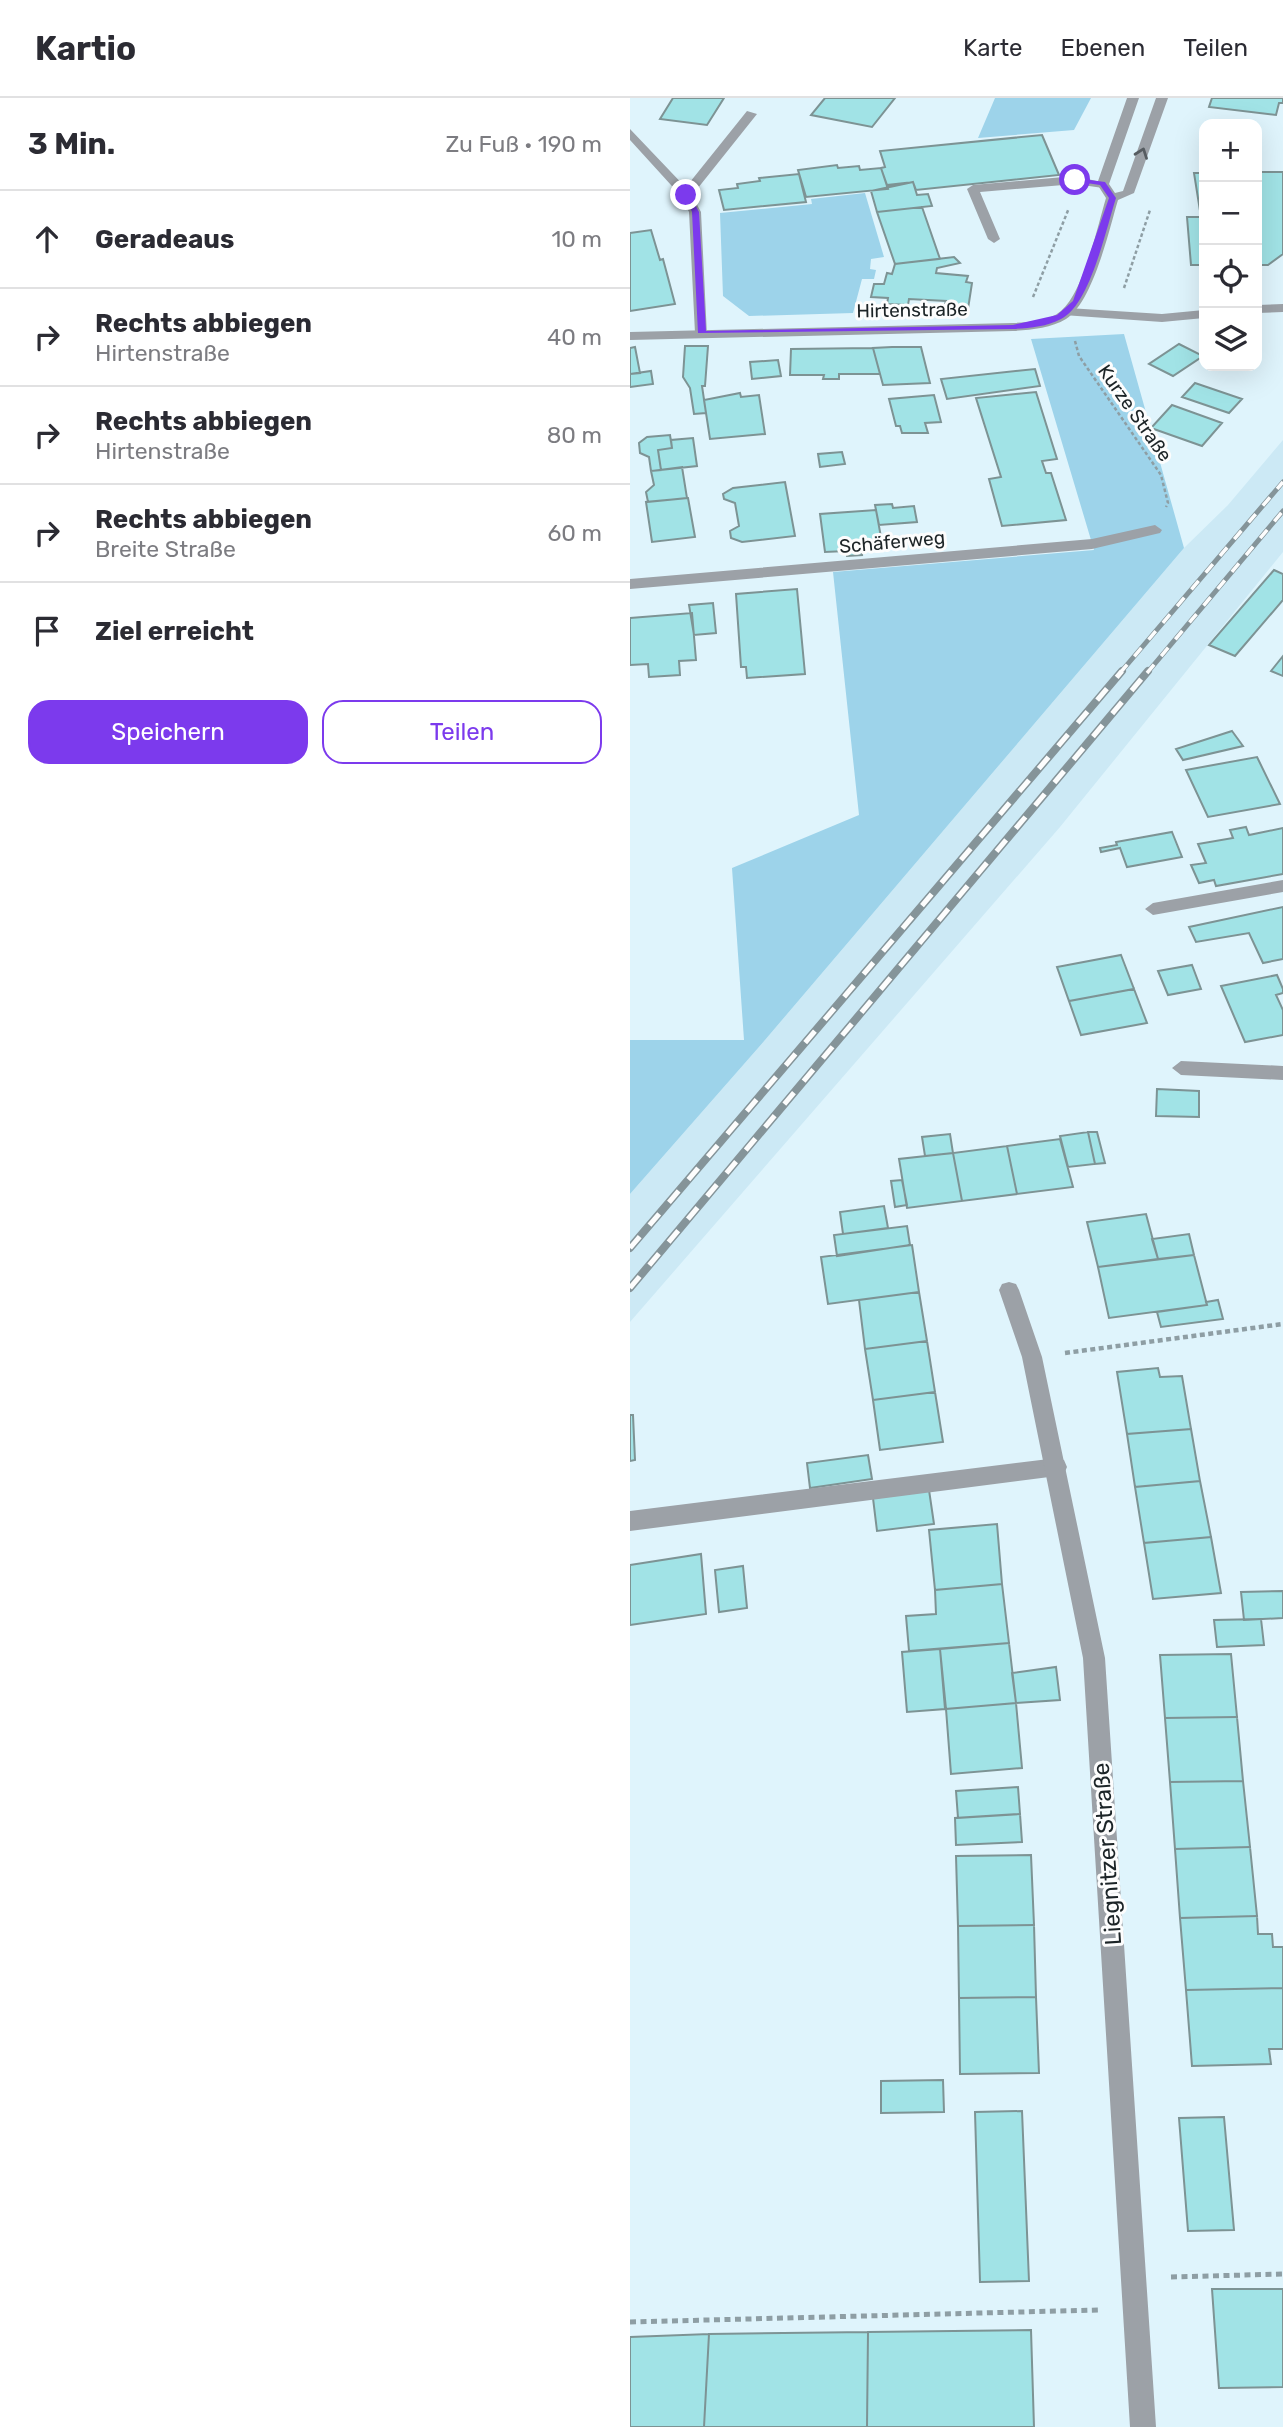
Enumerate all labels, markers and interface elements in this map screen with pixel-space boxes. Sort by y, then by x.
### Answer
text: Kartio [35,29,136,68]
text: Karte [963,34,1023,62]
text: Ebenen [1061,34,1145,62]
text: Teilen [1183,34,1248,62]
map controls [1199,119,1262,371]
button: + [1199,119,1262,182]
text: 3 Min. [28,126,115,162]
text: Zu Fuß · 190 m [445,130,602,158]
one-way arrow [1134,147,1148,159]
route start [1059,164,1090,195]
route end [670,179,701,210]
button: − [1199,182,1262,245]
icon: ahead [28,220,66,258]
text: Geradeaus [95,224,234,255]
text: 10 m [551,225,602,253]
button: locate [1199,245,1262,308]
street label: Hirtenstraße [856,298,968,322]
text: Rechts abbiegen [95,308,312,339]
button: layers [1199,308,1262,371]
icon: right [28,318,66,356]
text: 40 m [547,323,602,351]
text: Hirtenstraße [95,339,230,367]
street label: Kurze Straße [1093,360,1177,466]
text: Rechts abbiegen [95,406,312,437]
icon: right [28,416,66,454]
text: 80 m [547,421,602,449]
text: Hirtenstraße [95,437,230,465]
text: Rechts abbiegen [95,504,312,535]
icon: right [28,514,66,552]
text: 60 m [547,519,602,547]
street label: Schäferweg [838,526,946,558]
text: Breite Straße [95,535,236,563]
icon: arrive [28,612,66,650]
text: Ziel erreicht [95,616,254,647]
button: Speichern [28,700,308,764]
button: Teilen [322,700,602,764]
street label: Liegnitzer Straße [1087,1762,1127,1946]

